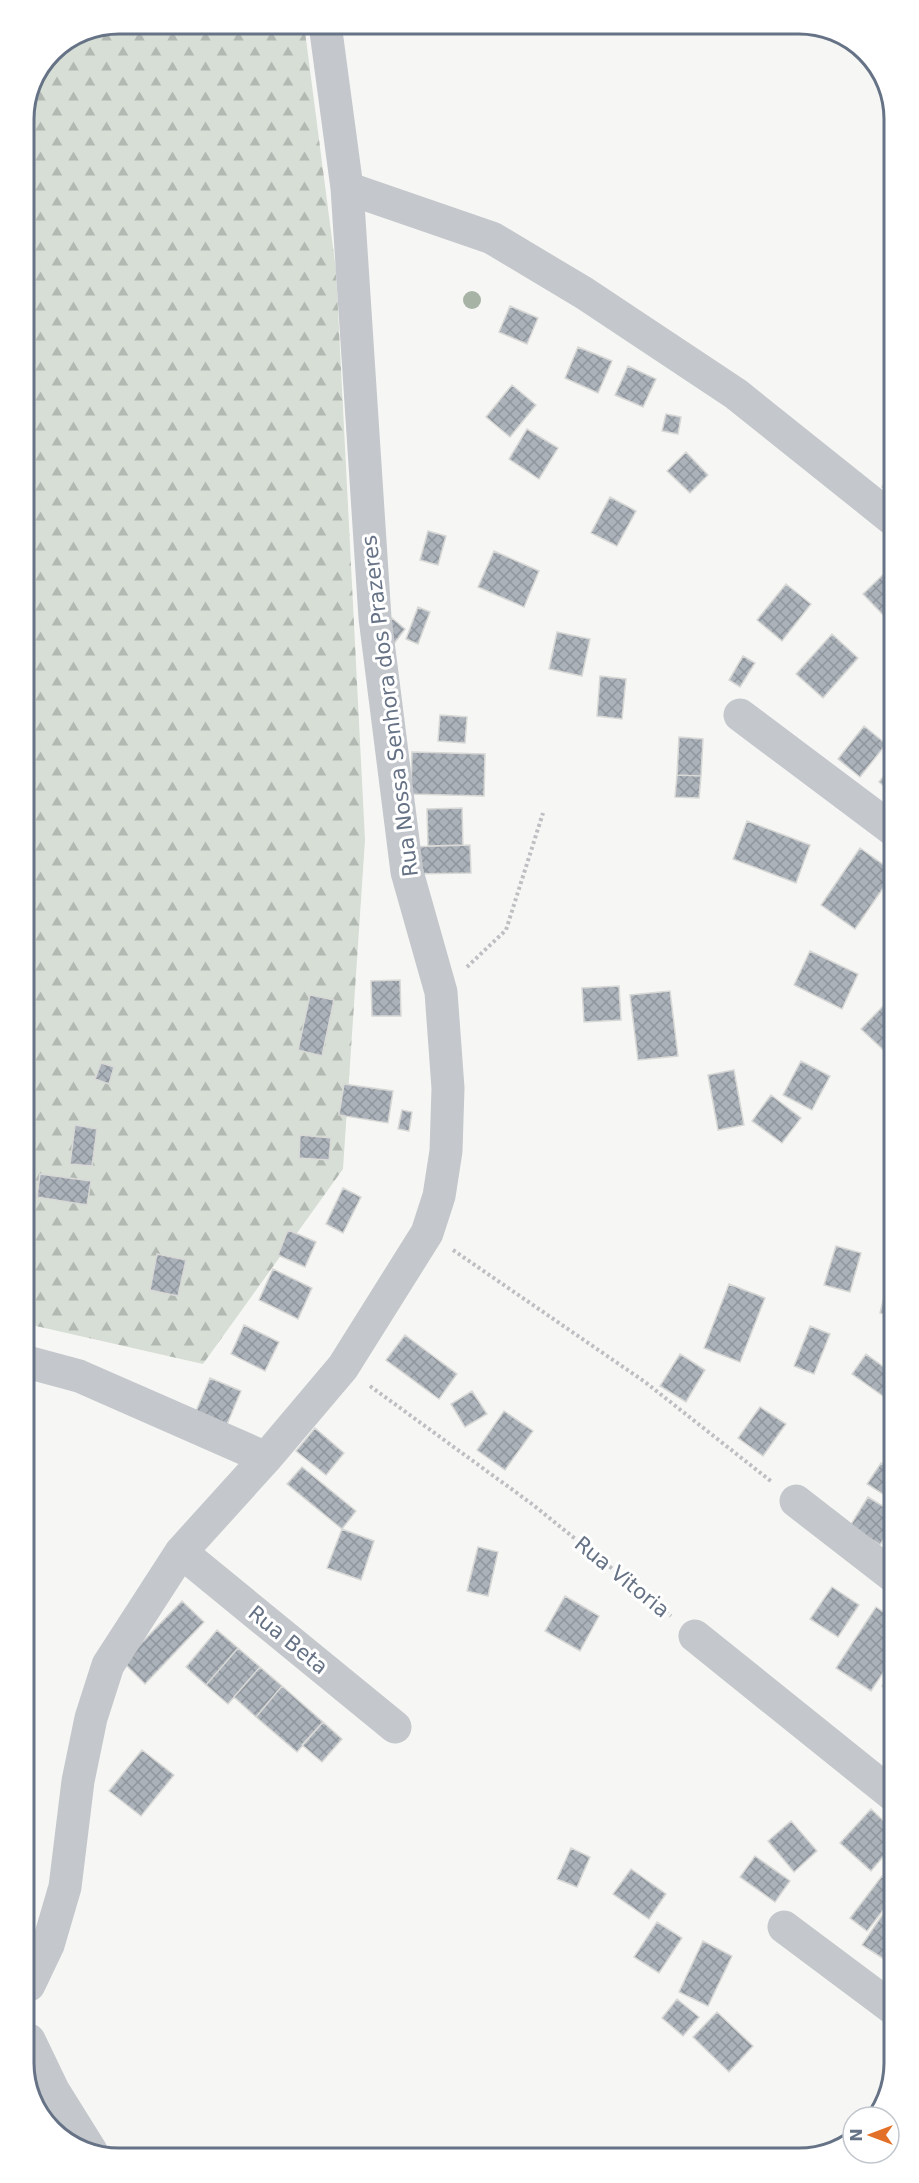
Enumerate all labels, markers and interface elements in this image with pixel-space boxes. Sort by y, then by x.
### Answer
street label: Rua Nossa Senhora dos Prazeres [357,534,423,878]
street label: Rua Vitoria [570,1532,674,1622]
street label: Rua Beta [244,1601,332,1679]
north arrow [841,2105,901,2165]
text: N [847,2128,866,2142]

